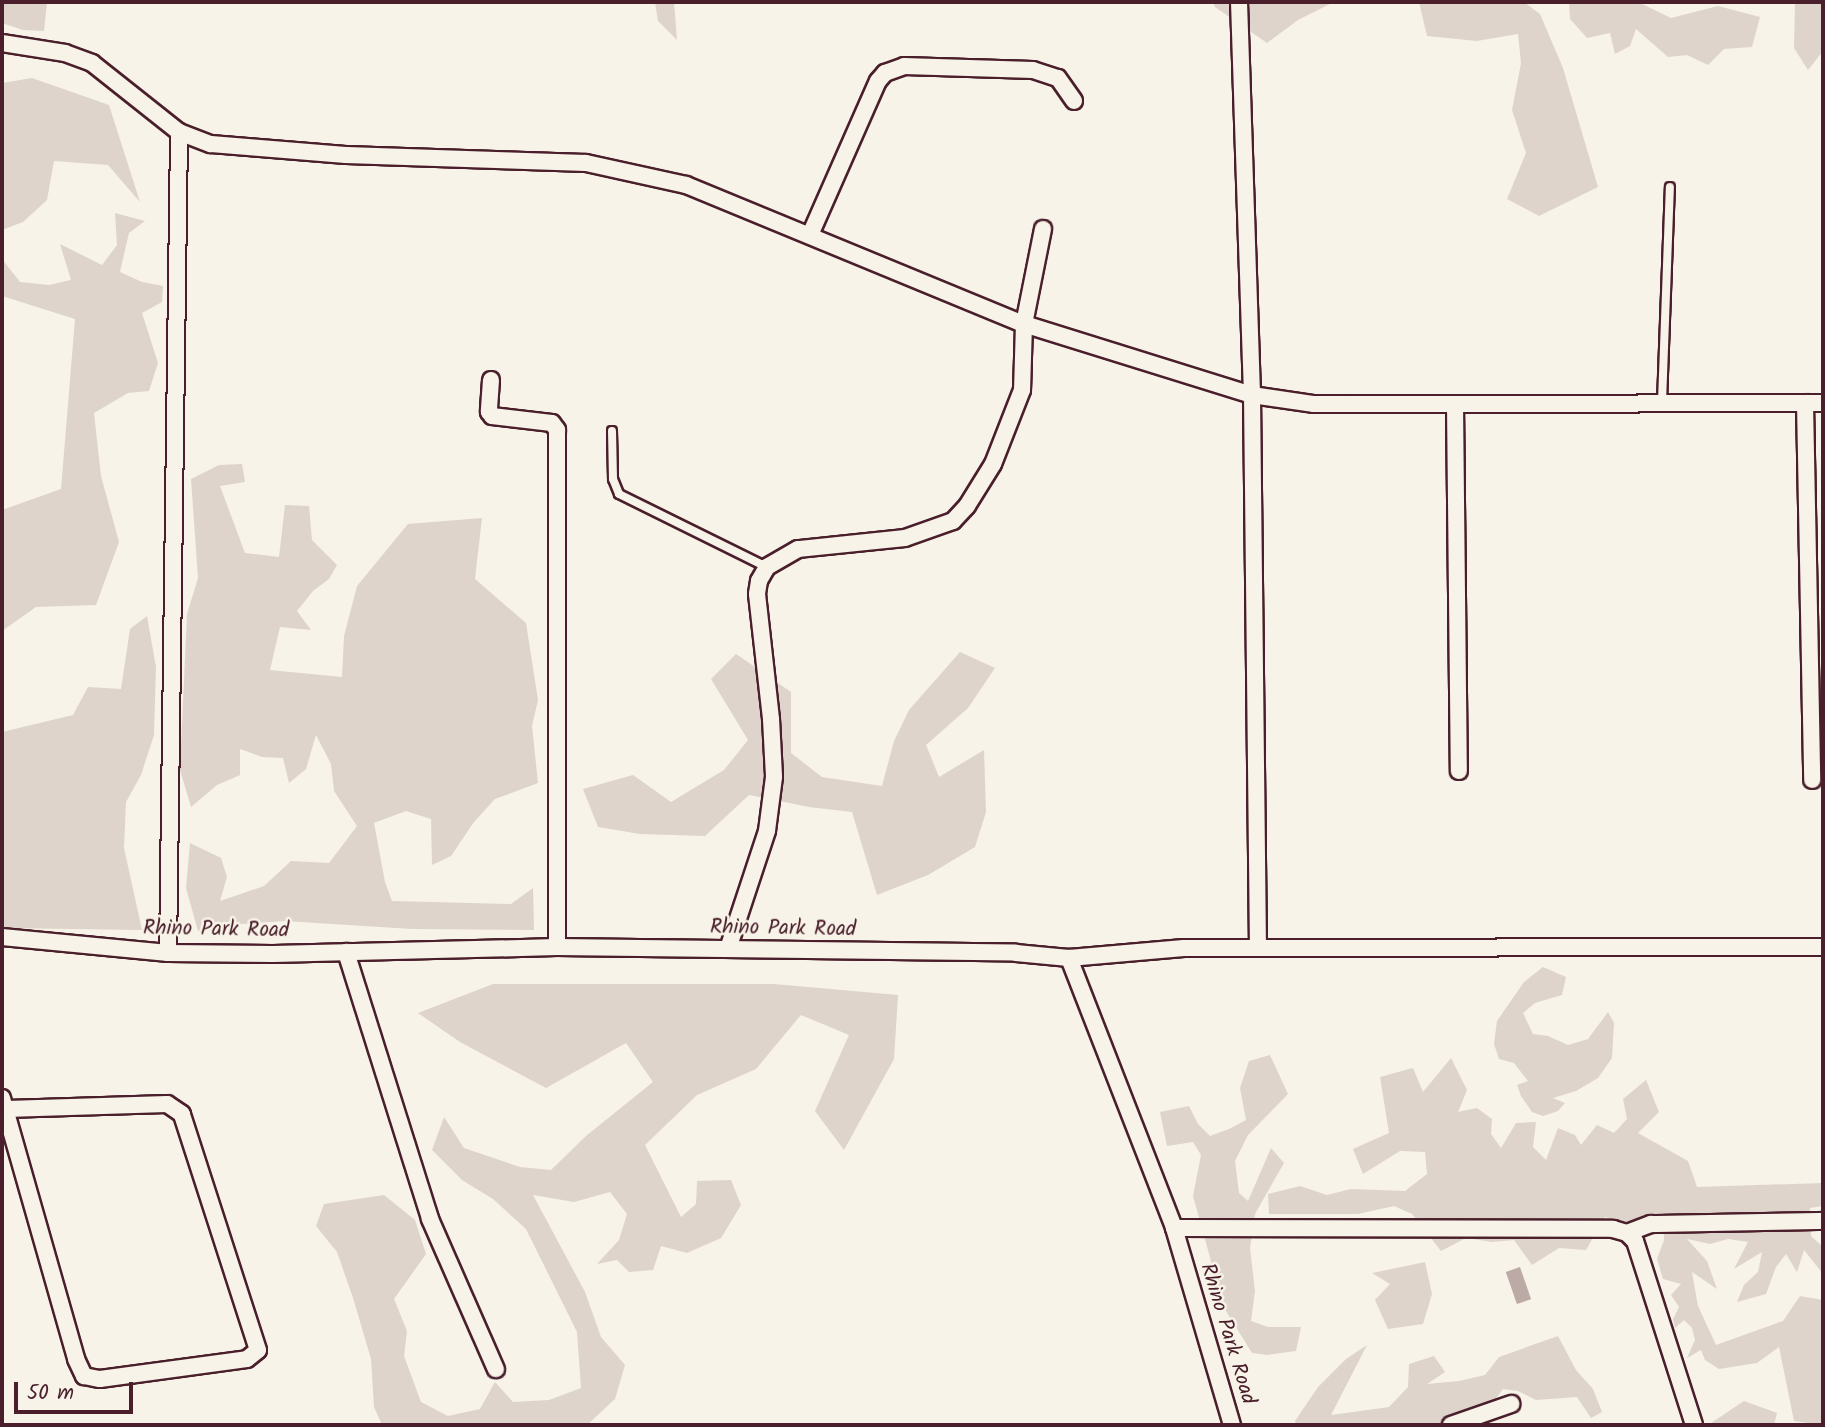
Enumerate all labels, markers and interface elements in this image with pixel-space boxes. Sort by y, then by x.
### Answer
street label: Rhino Park Road [710,915,856,943]
street label: Rhino Park Road [143,916,289,944]
street label: Rhino Park Road [1194,1260,1260,1408]
scale bar [18,1368,136,1412]
text: 50 m [27,1377,74,1410]

